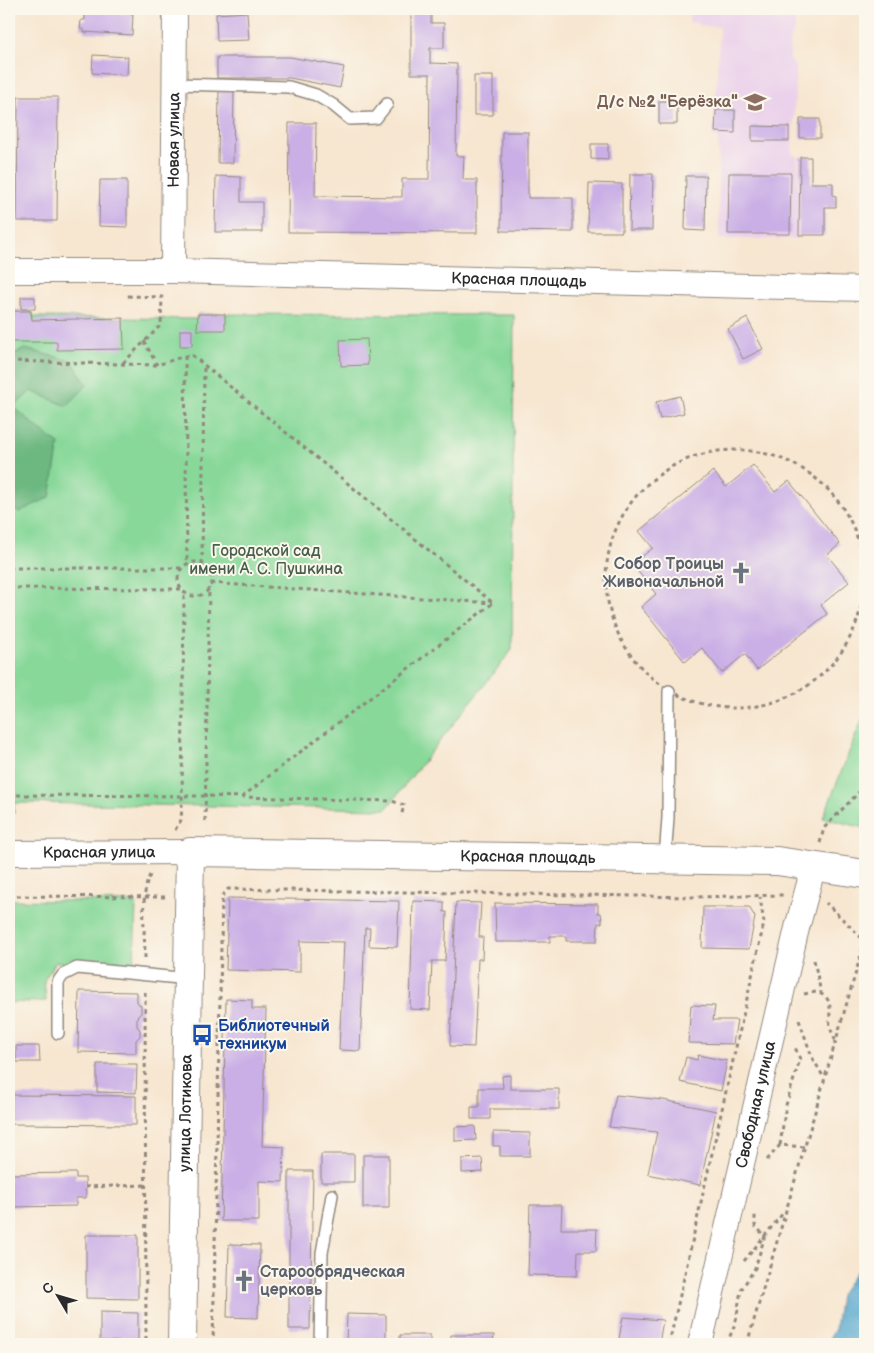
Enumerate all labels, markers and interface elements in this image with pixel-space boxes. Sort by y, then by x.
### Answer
school or university icon: Д/с №2 "Берёзка" [742,89,768,115]
street label: Новая улица [164,92,184,188]
place label: Д/с №2 "Берёзка" [597,93,738,112]
street label: Красная площадь [451,269,587,291]
park label: Городской сад имени А. С. Пушкина [189,542,343,579]
place label: Собор Троицы Живоначальной [602,555,724,592]
church icon: Собор Троицы Живоначальной [728,560,754,586]
street label: Красная улица [43,843,156,862]
street label: Красная площадь [460,847,596,868]
place label: Библиотечный техникум [218,1017,330,1054]
bus stop icon: Библиотечный техникум [189,1022,215,1048]
street label: Свободная улица [732,1038,780,1170]
street label: улица Лотикова [175,1053,196,1172]
place label: Старообрядческая церковь [260,1263,405,1300]
church icon: Старообрядческая церковь [231,1268,257,1294]
north arrow [32,1270,82,1320]
text: С [38,1279,58,1297]

